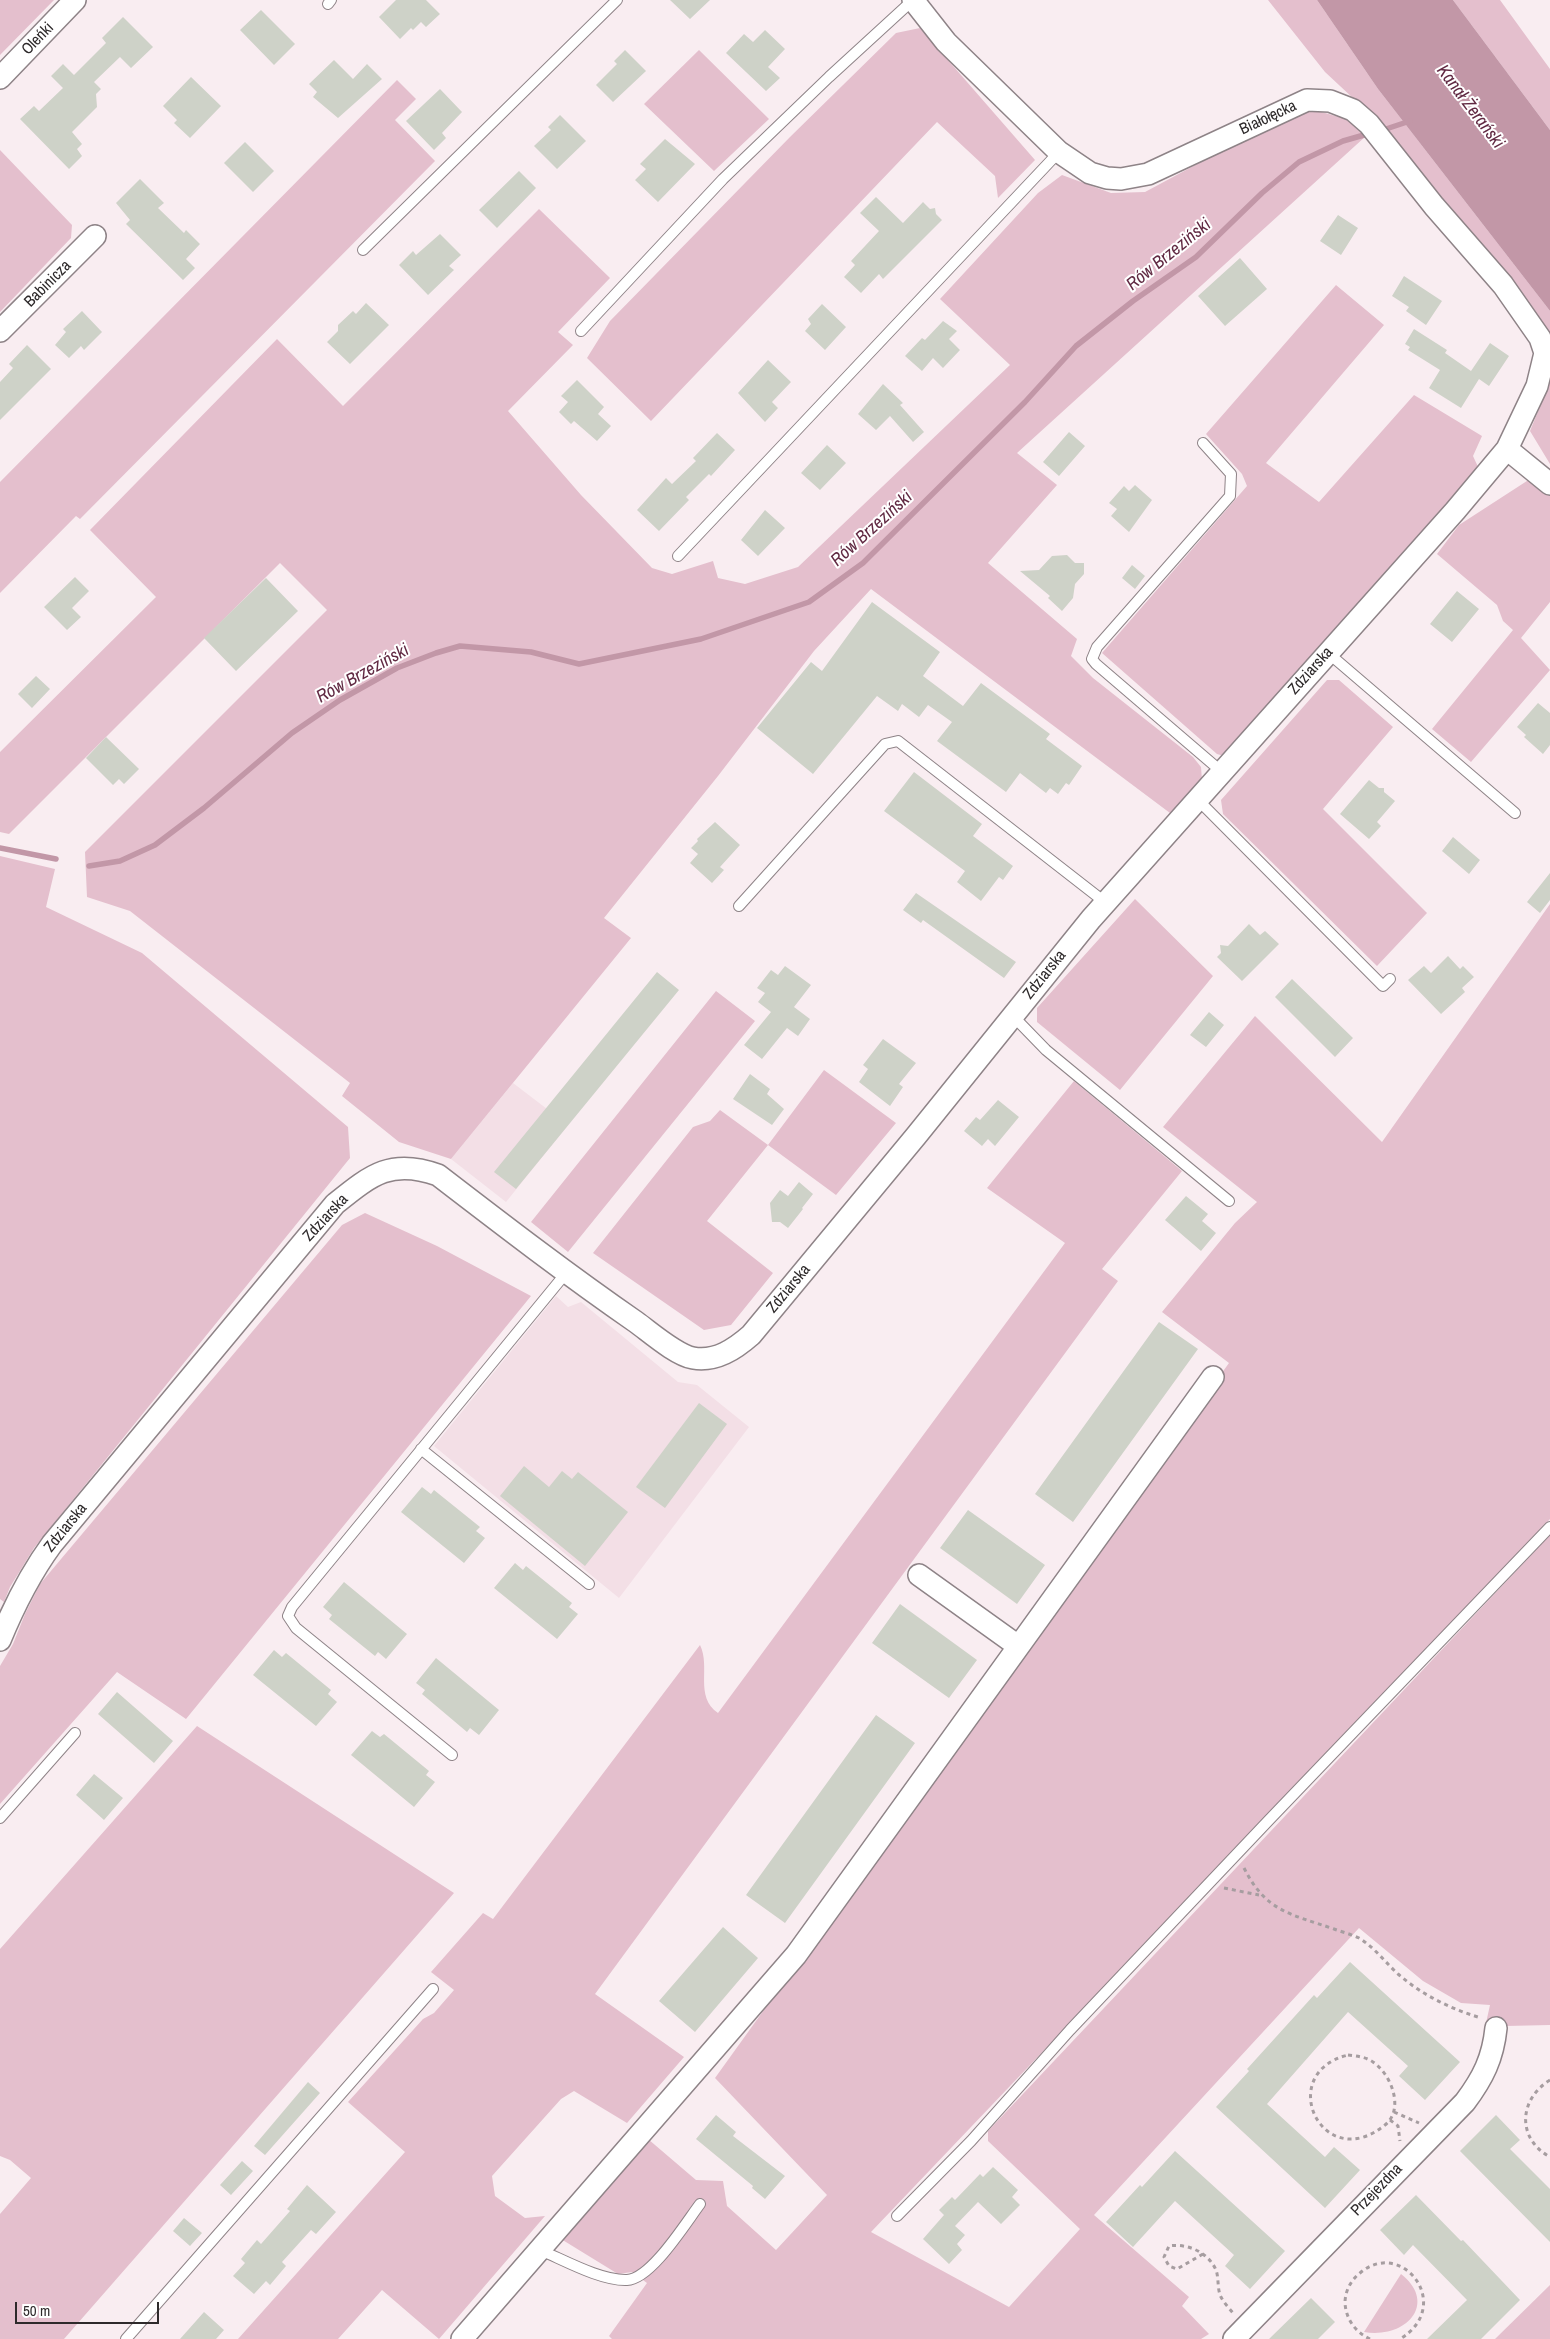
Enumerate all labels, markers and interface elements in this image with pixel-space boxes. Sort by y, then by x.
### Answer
street label: Oleńki [18,19,58,59]
water label: Kanał Żerański [1432,61,1508,153]
street label: Białołęcka [1237,97,1299,139]
water label: Rów Brzeziński [1122,214,1216,296]
street label: Babinicza [21,257,75,311]
water label: Rów Brzeziński [827,487,917,571]
water label: Rów Brzeziński [313,640,413,708]
street label: Zdziarska [1285,643,1337,699]
street label: Zdziarska [1019,947,1071,1003]
street label: Zdziarska [299,1190,353,1246]
street label: Zdziarska [763,1261,815,1317]
street label: Zdziarska [40,1500,92,1556]
street label: Przejezdna [1347,2160,1407,2220]
scale bar [18,2292,161,2324]
text: 50 m [23,2300,50,2321]

